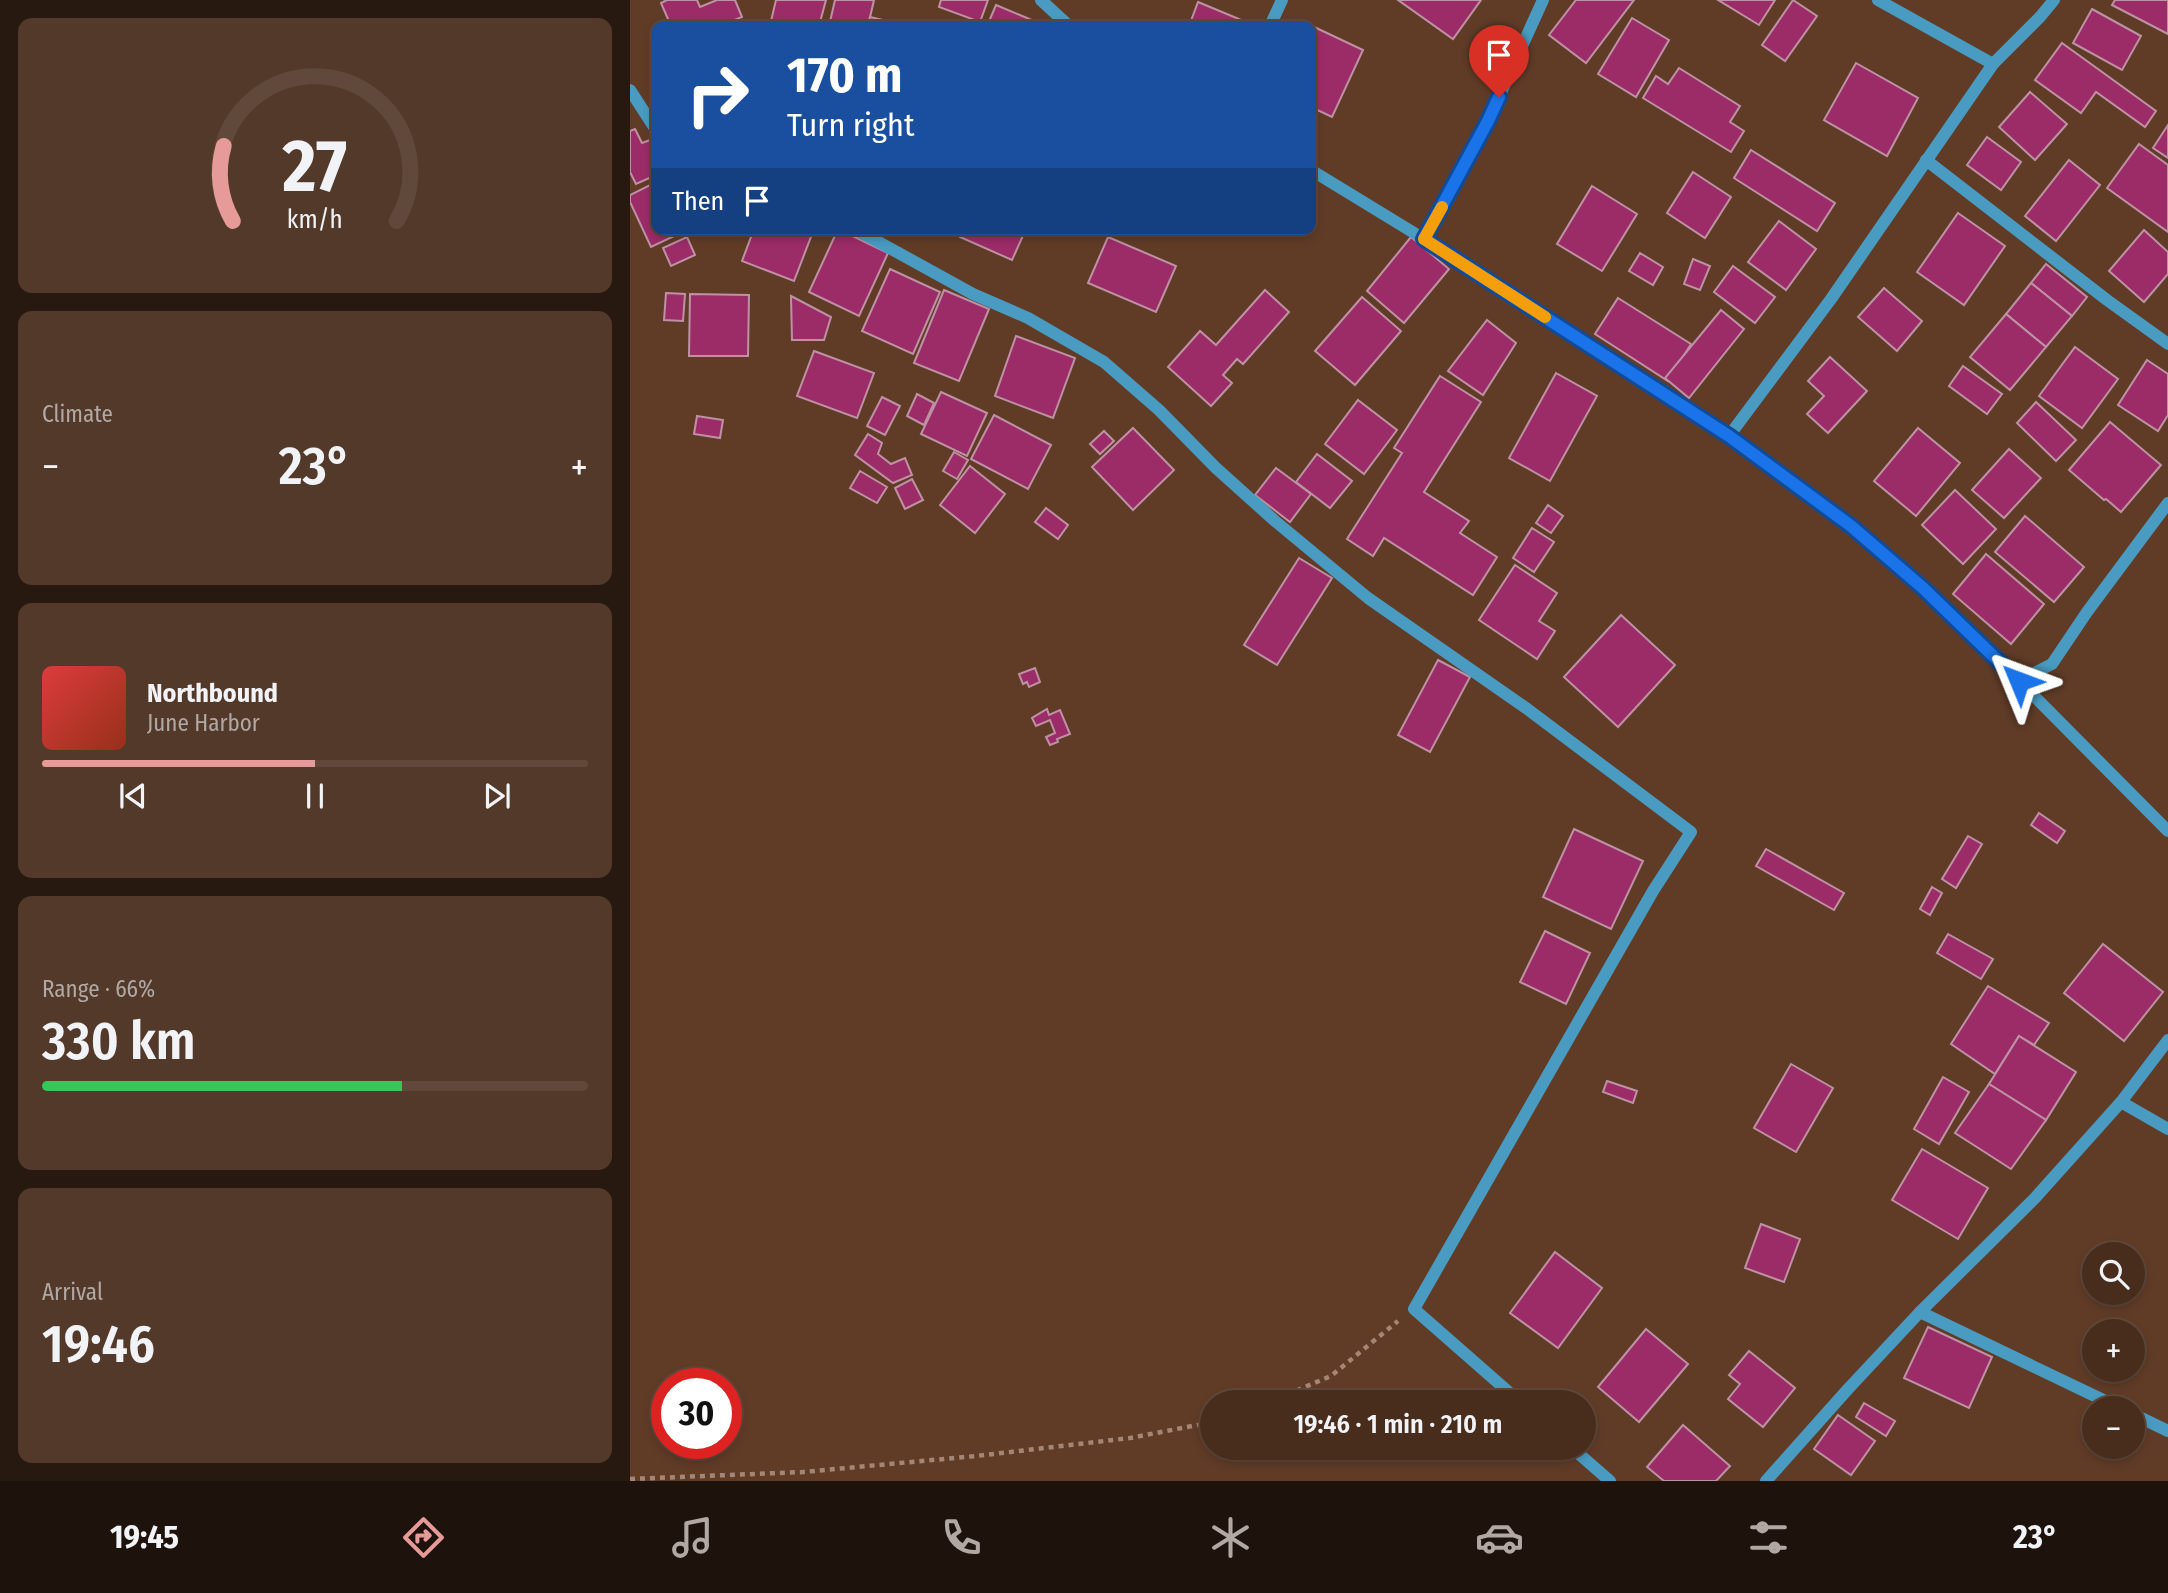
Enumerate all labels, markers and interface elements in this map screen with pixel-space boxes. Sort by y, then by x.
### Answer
pin [1469,25,1529,97]
icon: arrive [1480,36,1518,74]
text: 170 m [787,46,903,105]
icon: right [672,49,763,140]
text: Turn right [787,106,914,144]
text: 27 [282,124,347,211]
icon: arrive [738,182,776,220]
text: Then [672,186,724,217]
text: km/h [287,205,343,235]
text: Climate [42,400,113,428]
text: 23° [279,435,351,498]
text: − [42,444,59,490]
text: + [571,444,588,490]
position arrow [1982,644,2056,718]
text: Northbound [147,678,278,709]
text: June Harbor [147,709,260,737]
icon: previous [114,777,152,815]
icon: pause [296,777,334,815]
icon: next [478,777,516,815]
text: Range · 66% [42,975,155,1003]
text: 330 km [42,1010,196,1073]
map controls [2082,1242,2145,1459]
button: search [2082,1242,2145,1305]
text: Arrival [42,1278,103,1306]
text: 19:46 [42,1313,155,1376]
button: + [2082,1319,2145,1382]
speed limit sign: 30 [651,1368,742,1459]
button: − [2082,1396,2145,1459]
text: 19:46 · 1 min · 210 m [1294,1409,1502,1440]
icon: directions [399,1513,448,1562]
icon: music [668,1513,717,1562]
icon: phone [937,1513,986,1562]
icon: climate [1206,1513,1255,1562]
icon: car [1475,1513,1524,1562]
icon: filters [1744,1513,1793,1562]
text: 19:45 [110,1518,179,1556]
text: 23° [2013,1518,2058,1556]

